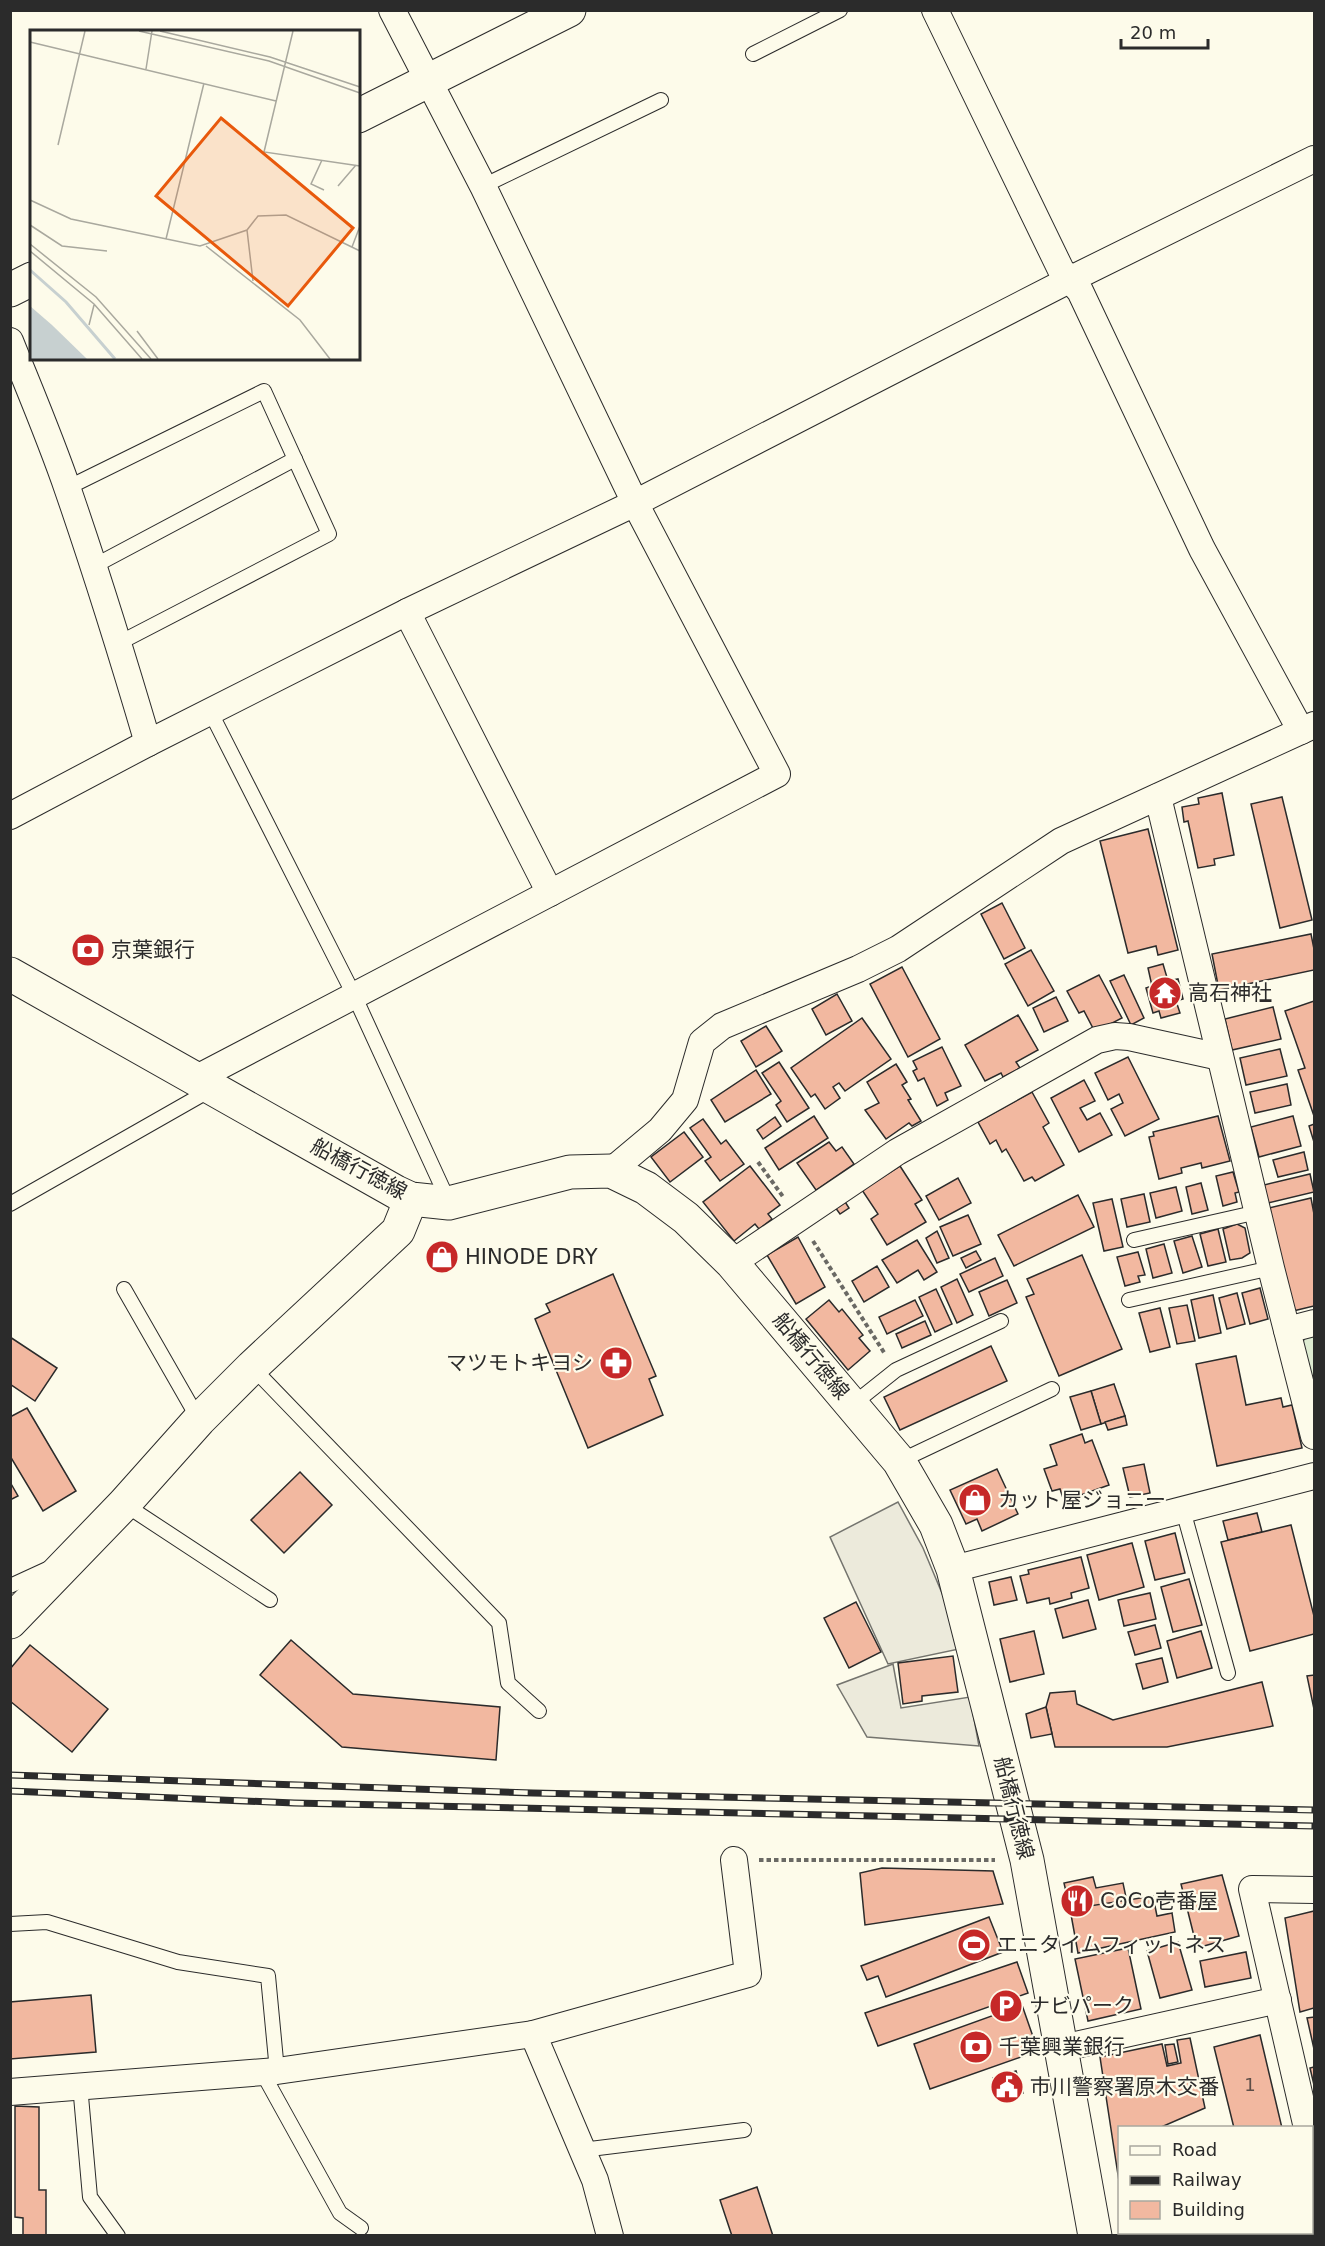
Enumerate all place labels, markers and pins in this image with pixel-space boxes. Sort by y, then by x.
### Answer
bank icon: 京葉銀行 [70,932,106,968]
place label: 京葉銀行 [111,938,195,962]
temple icon: 高石神社 [1147,975,1183,1011]
place label: 高石神社 [1188,981,1272,1005]
shop icon: HINODE DRY [424,1239,460,1275]
place label: HINODE DRY [465,1245,598,1269]
pharmacy icon: マツモトキヨシ [598,1345,634,1381]
place label: マツモトキヨシ [446,1351,593,1375]
shop icon: カット屋ジョニー [957,1482,993,1518]
place label: カット屋ジョニー [998,1488,1166,1512]
restaurant icon: CoCo壱番屋 [1059,1883,1095,1919]
place label: CoCo壱番屋 [1100,1889,1218,1913]
sports icon: エニタイムフィットネス [956,1927,992,1963]
place label: エニタイムフィットネス [997,1933,1226,1957]
parking icon: ナビパーク [988,1988,1024,2024]
place label: ナビパーク [1029,1994,1134,2018]
bank icon: 千葉興業銀行 [958,2029,994,2065]
place label: 千葉興業銀行 [999,2035,1125,2059]
public building icon: 市川警察署原木交番 [989,2069,1025,2105]
place label: 市川警察署原木交番 [1030,2075,1219,2099]

